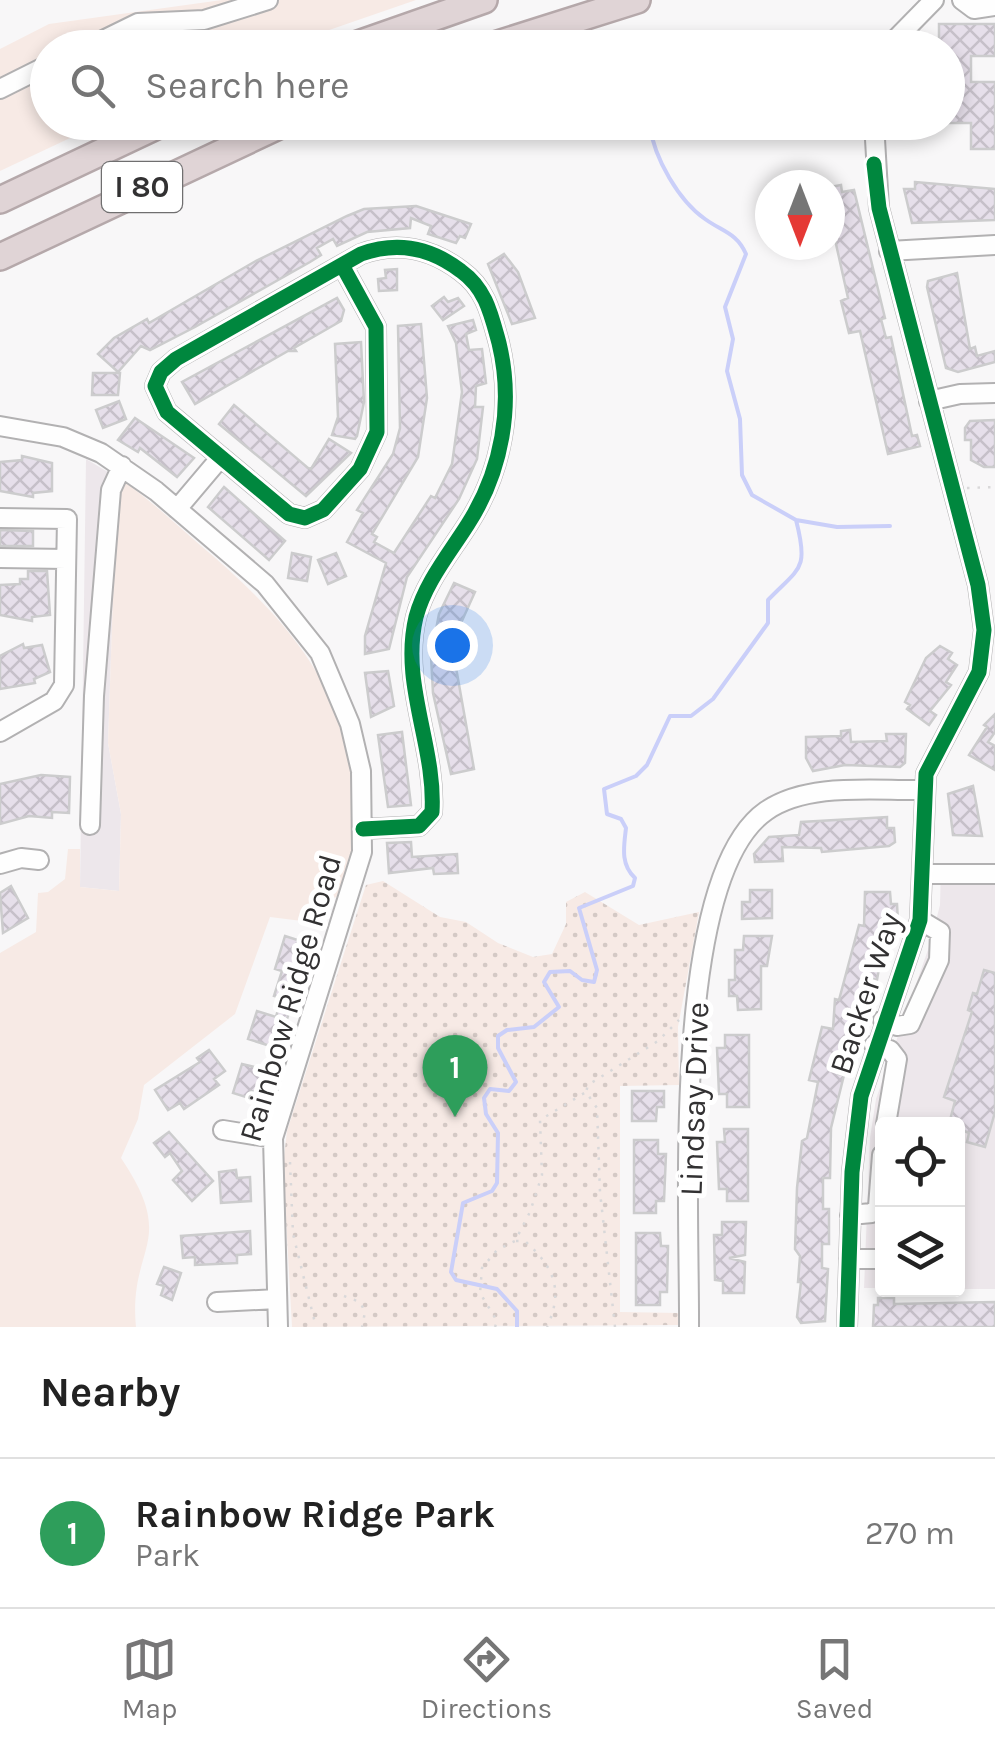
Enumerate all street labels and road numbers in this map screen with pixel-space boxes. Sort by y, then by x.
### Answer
road number: I 80 [102,162,182,212]
street label: Rainbow Ridge Road [232,850,349,1146]
street label: Backer Way [822,908,909,1079]
street label: Lindsay Drive [673,1001,716,1197]

